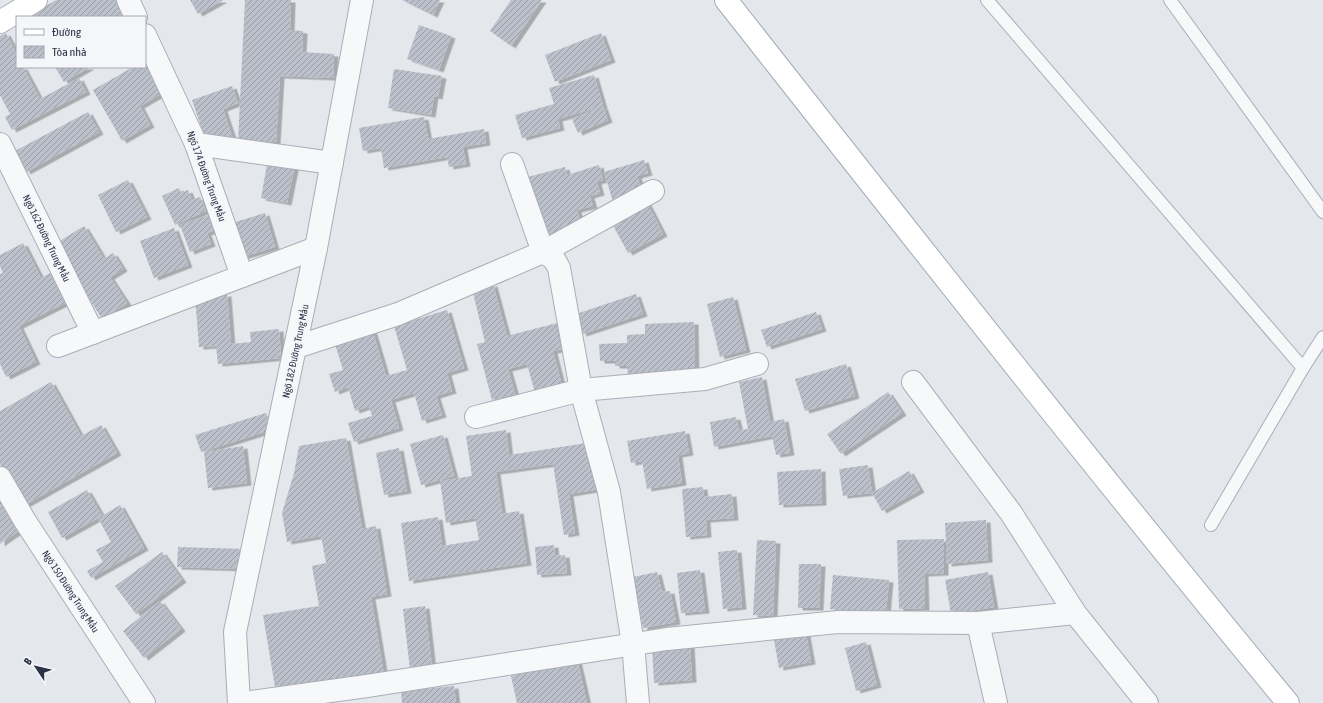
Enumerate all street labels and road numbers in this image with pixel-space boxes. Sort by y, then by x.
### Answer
street label: Ngõ 174 Đường Trung Mầu [185,129,228,223]
street label: Ngõ 162 Đường Trung Mầu [21,193,72,284]
street label: Ngõ 182 Đường Trung Mầu [280,303,311,399]
street label: Ngõ 150 Đường Trung Mầu [40,548,101,634]

